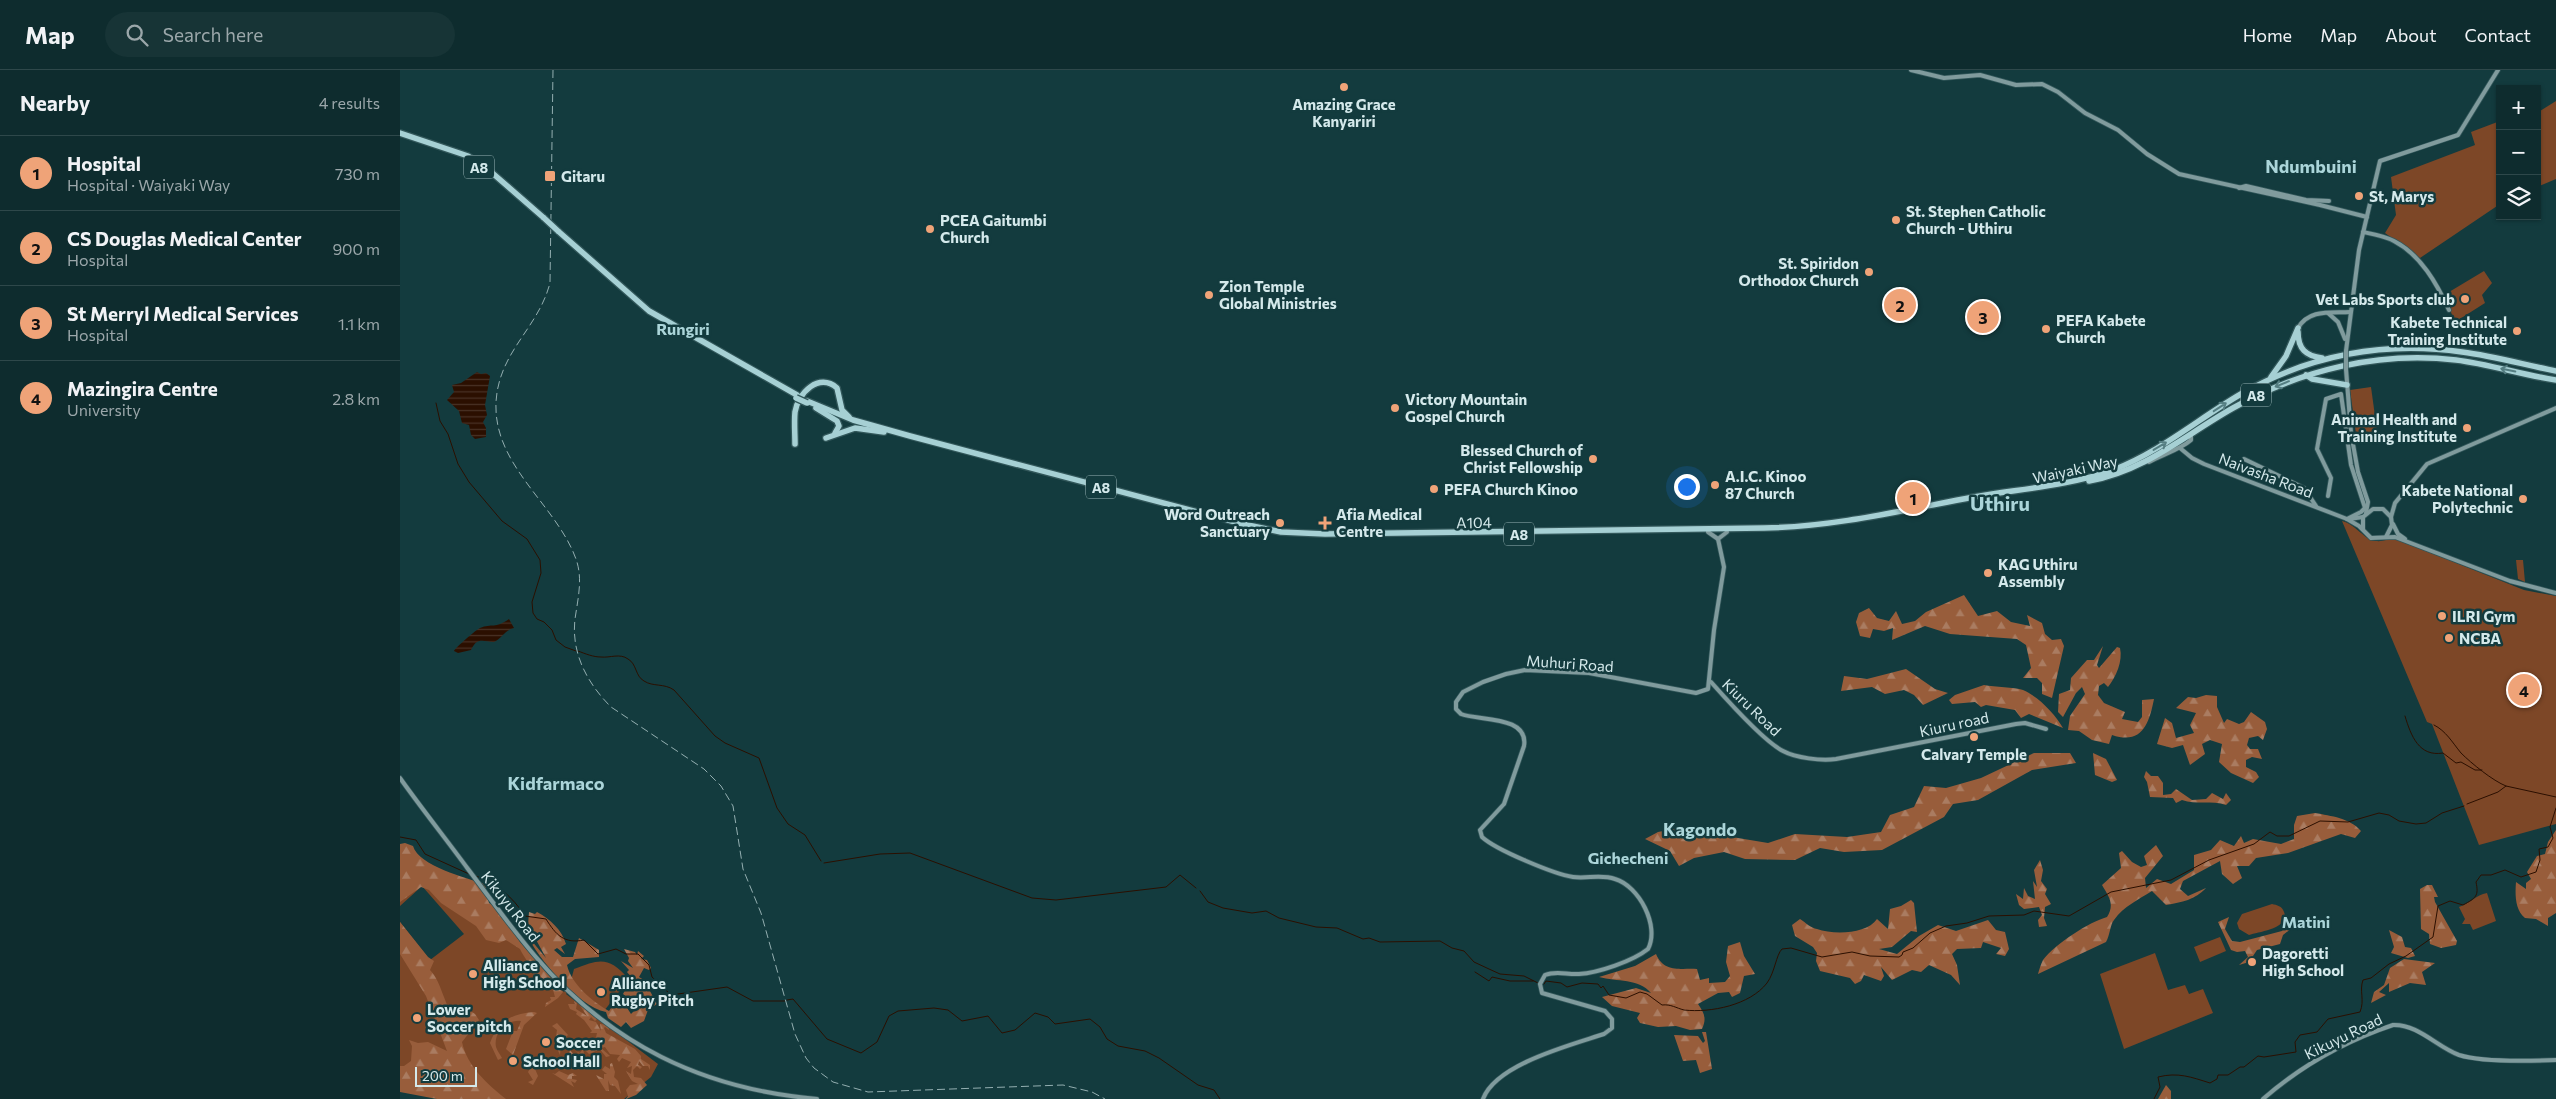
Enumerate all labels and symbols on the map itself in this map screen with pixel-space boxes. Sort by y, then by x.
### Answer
marker: Amazing Grace Kanyariri [1338,81,1350,93]
place label: Amazing Grace Kanyariri [1292,95,1396,130]
road number: A8 [464,155,494,178]
district label: Ndumbuini [2265,155,2357,177]
place label: Gitaru [561,167,605,185]
marker: Gitaru [543,169,557,183]
place label: St, Marys [2369,187,2434,205]
marker: St, Marys [2353,190,2365,202]
place label: St. Stephen Catholic Church - Uthiru [1906,202,2046,237]
place label: PCEA Gaitumbi Church [940,211,1047,246]
marker: St. Stephen Catholic Church - Uthiru [1890,214,1902,226]
marker: PCEA Gaitumbi Church [924,223,936,235]
place label: St. Spiridon Orthodox Church [1738,254,1859,289]
marker: St. Spiridon Orthodox Church [1863,266,1875,278]
place label: Zion Temple Global Ministries [1219,277,1337,312]
pin: 2 [1884,286,1916,324]
marker: Zion Temple Global Ministries [1203,289,1215,301]
place label: Vet Labs Sports club [2315,290,2455,308]
marker: Vet Labs Sports club [2459,293,2471,305]
pin: 3 [1967,298,1999,336]
place label: PEFA Kabete Church [2056,311,2146,346]
place label: Kabete Technical Training Institute [2388,313,2507,348]
district label: Rungiri [656,319,710,338]
marker: PEFA Kabete Church [2040,323,2052,335]
marker: Kabete Technical Training Institute [2511,325,2523,337]
one-way arrow [2501,365,2517,375]
one-way arrow [2275,380,2290,389]
road number: A8 [2241,384,2271,406]
place label: Victory Mountain Gospel Church [1405,390,1527,425]
marker: Victory Mountain Gospel Church [1389,402,1401,414]
one-way arrow [2213,402,2227,412]
place label: Animal Health and Training Institute [2331,410,2457,445]
marker: Animal Health and Training Institute [2461,422,2473,434]
place label: Blessed Church of Christ Fellowship [1460,441,1584,476]
one-way arrow [2152,441,2166,451]
street label: Naivasha Road [2216,449,2316,501]
street label: Waiyaki Way [2031,451,2119,487]
marker: Blessed Church of Christ Fellowship [1587,453,1599,465]
place label: A.I.C. Kinoo 87 Church [1725,467,1806,502]
your location [1674,474,1700,500]
road number: A8 [1086,476,1116,498]
marker: A.I.C. Kinoo 87 Church [1709,479,1721,491]
pin: 1 [1897,479,1929,517]
place label: PEFA Church Kinoo [1444,480,1578,498]
place label: Kabete National Polytechnic [2402,481,2513,516]
marker: PEFA Church Kinoo [1428,483,1440,495]
district label: Uthiru [1970,491,2030,515]
marker: Kabete National Polytechnic [2517,493,2529,505]
place label: Word Outreach Sanctuary [1164,505,1271,540]
place label: Afia Medical Centre [1336,505,1422,540]
street label: A104 [1456,513,1492,531]
marker: Afia Medical Centre [1318,516,1332,530]
marker: Word Outreach Sanctuary [1274,517,1286,529]
road number: A8 [1504,522,1534,546]
place label: KAG Uthiru Assembly [1998,555,2077,590]
marker: KAG Uthiru Assembly [1982,567,1994,579]
place label: ILRI Gym [2452,607,2515,625]
marker: ILRI Gym [2436,610,2448,622]
place label: NCBA [2459,629,2501,647]
marker: NCBA [2443,632,2455,644]
street label: Muhuri Road [1526,651,1614,675]
pin: 4 [2508,671,2540,709]
street label: Kiuru Road [1719,675,1785,739]
street label: Kiuru road [1918,708,1990,740]
marker: Calvary Temple [1968,731,1980,743]
place label: Calvary Temple [1921,745,2027,763]
district label: Kidfarmaco [508,772,605,794]
district label: Kagondo [1663,818,1737,840]
district label: Gichecheni [1588,848,1668,867]
street label: Kikuyu Road [478,867,544,945]
district label: Matini [2282,912,2330,931]
place label: Dagoretti High School [2262,944,2344,979]
place label: Alliance High School [483,956,565,991]
marker: Dagoretti High School [2246,956,2258,968]
marker: Alliance High School [467,968,479,980]
place label: Alliance Rugby Pitch [611,974,694,1009]
marker: Alliance Rugby Pitch [595,986,607,998]
place label: Lower Soccer pitch [427,1000,512,1035]
street label: Kikuyu Road [2301,1009,2385,1063]
marker: Lower Soccer pitch [411,1012,423,1024]
place label: Soccer [556,1033,603,1051]
marker: Soccer [540,1036,552,1048]
place label: School Hall [523,1052,600,1070]
marker: School Hall [507,1055,519,1067]
scale bar [415,1064,478,1087]

